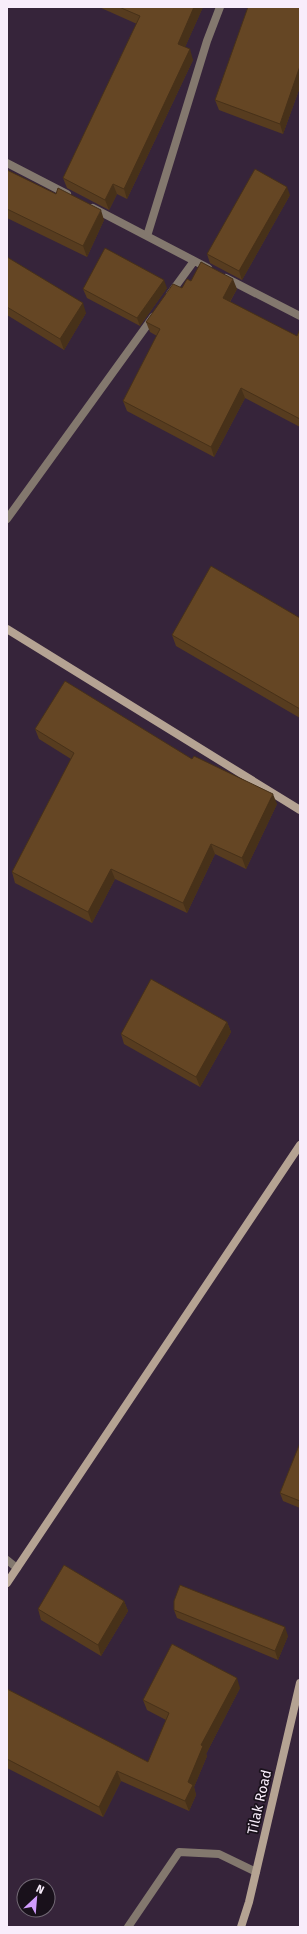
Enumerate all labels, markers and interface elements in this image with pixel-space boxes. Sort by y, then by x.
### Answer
street label: Tilak Road [244,1768,275,1836]
north arrow [16,1878,56,1918]
text: N [34,1882,46,1897]

